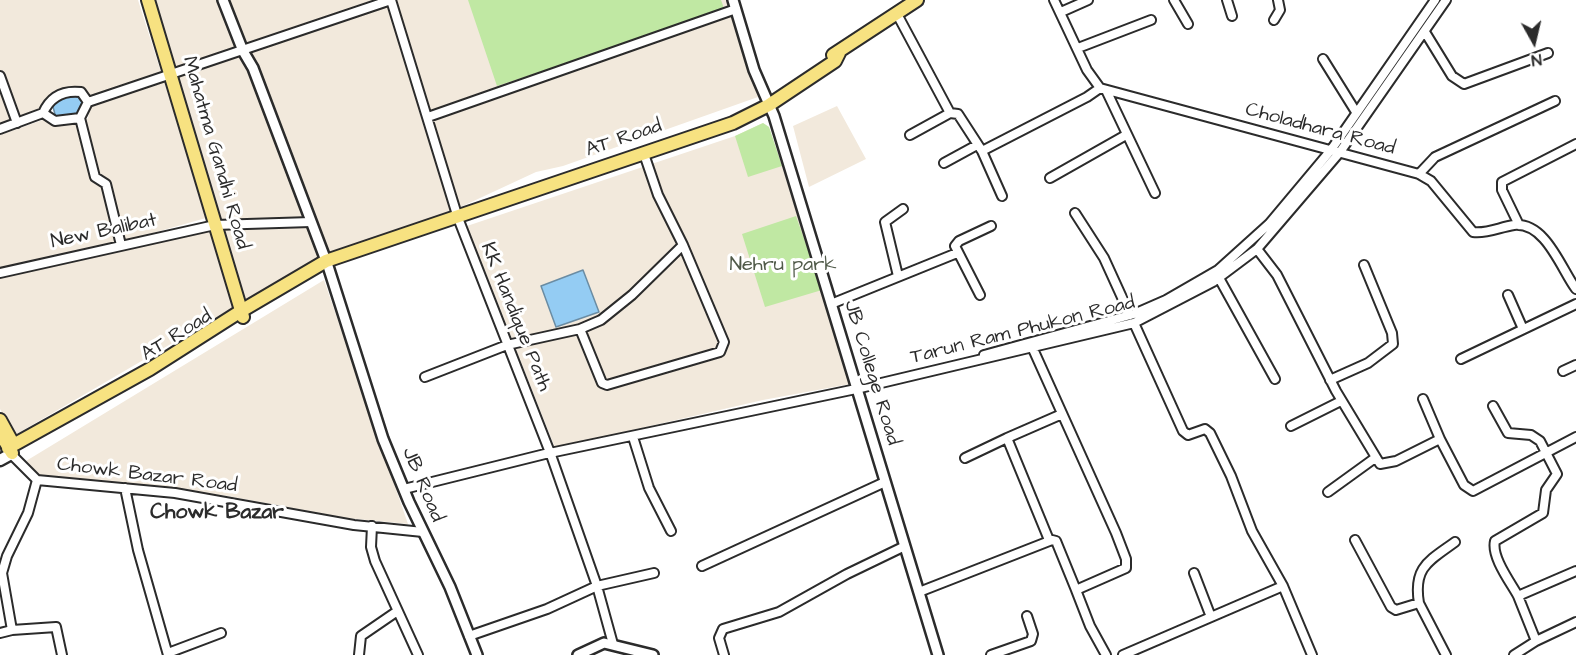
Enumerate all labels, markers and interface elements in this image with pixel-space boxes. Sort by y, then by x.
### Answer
north arrow [1504,12,1564,72]
text: N [1530,48,1543,71]
street label: Mahatma Gandhi Road [176,54,254,252]
street label: Choladhara Road [1242,98,1398,162]
street label: AT Road [583,115,665,163]
street label: New Balibat [49,209,159,255]
street label: KK Handique Path [474,239,556,395]
park label: Nehru park [729,254,837,278]
street label: Tarun Ram Phukon Road [908,292,1138,370]
street label: JB College Road [838,298,904,448]
street label: AT Road [137,305,217,367]
street label: JB Road [396,444,448,526]
street label: Chowk Bazar Road [56,453,238,499]
district label: Chowk Bazar [150,501,284,527]

